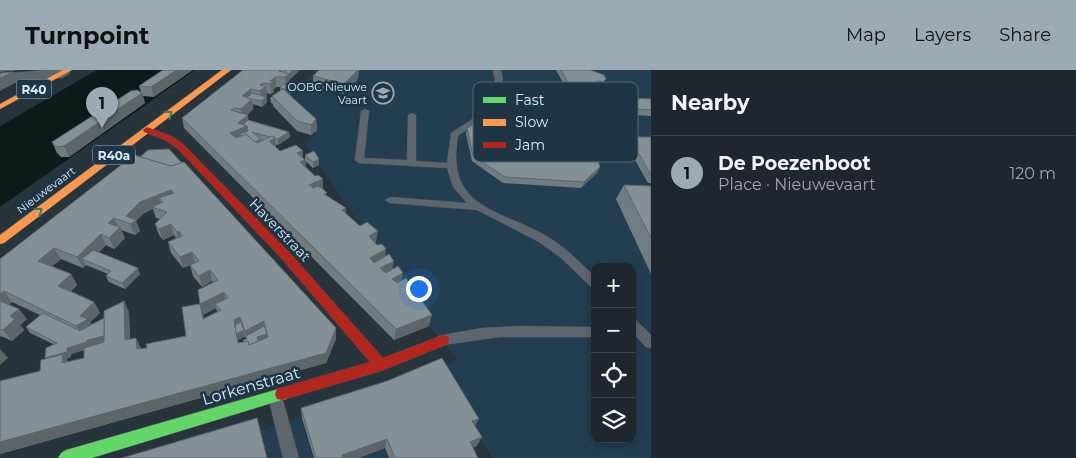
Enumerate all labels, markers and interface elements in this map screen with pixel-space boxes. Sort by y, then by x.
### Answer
text: Turnpoint [25,21,149,50]
text: Map [846,24,886,46]
text: Layers [914,24,971,46]
text: Share [999,24,1051,46]
road number: R40 [16,80,52,98]
place label: OOBC Nieuwe Vaart [287,80,368,107]
school or university icon: OOBC Nieuwe Vaart [371,81,395,105]
legend [473,82,638,162]
pin: 1 [86,87,118,128]
text: Nearby [671,90,750,115]
text: Fast [515,91,545,109]
one-way arrow [163,111,172,119]
text: Slow [515,113,549,131]
text: Jam [514,136,545,154]
road number: R40a [93,146,135,164]
text: De Poezenboot [718,152,871,175]
street label: Nieuwevaart [14,163,78,217]
text: 1 [684,164,690,183]
text: 120 m [1009,164,1056,183]
text: Place · Nieuwevaart [718,175,876,194]
street label: Haverstraat [246,195,315,265]
one-way arrow [33,208,43,217]
map controls [591,263,636,443]
button: + [591,263,636,308]
your location [406,276,432,302]
button: − [591,308,636,353]
button: locate [591,353,636,398]
street label: Lorkenstraat [200,363,303,409]
button: layers [591,398,636,443]

